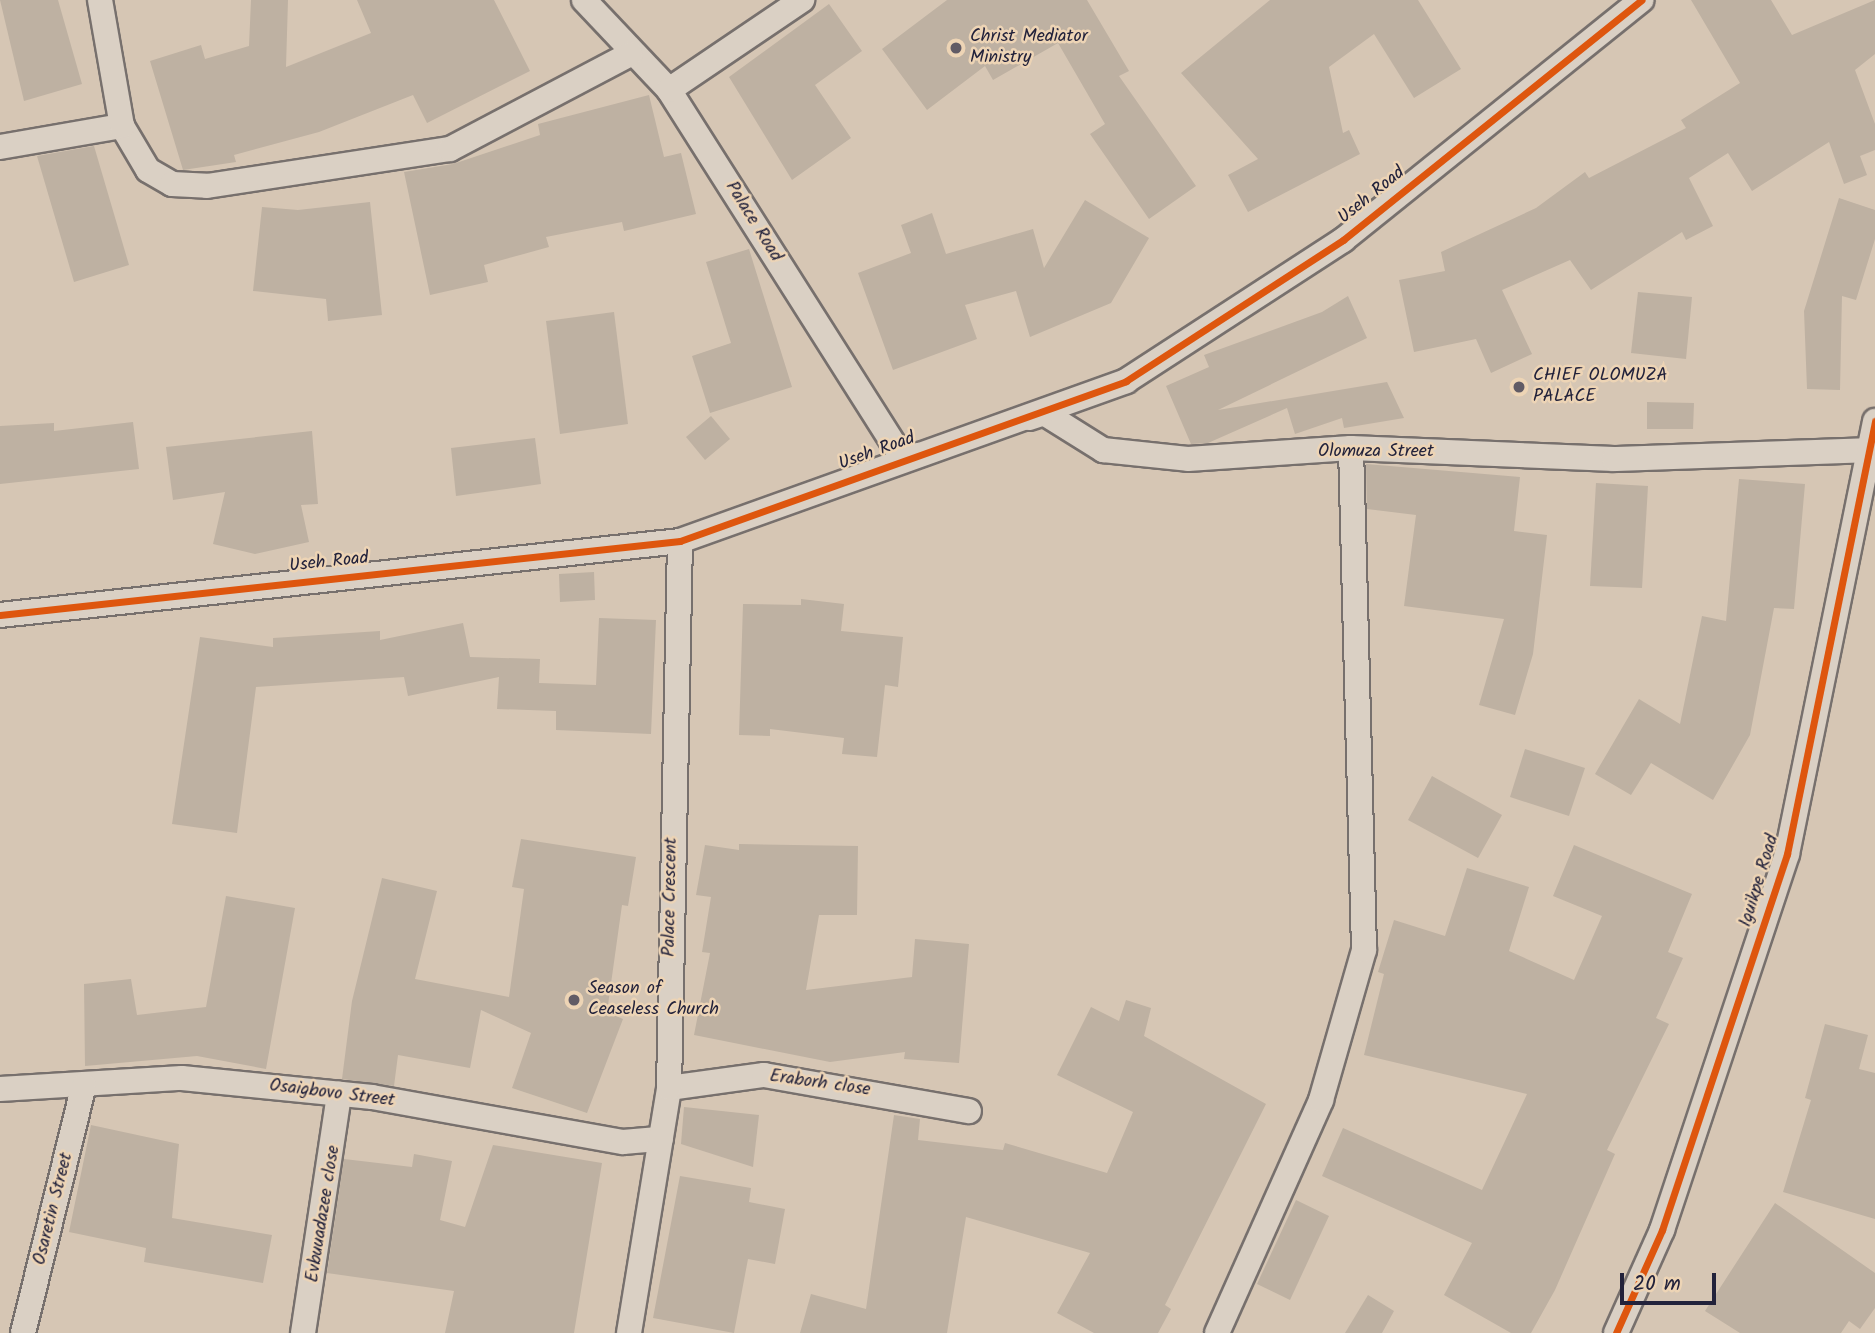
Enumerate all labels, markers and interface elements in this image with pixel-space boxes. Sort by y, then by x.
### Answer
place label: Christ Mediator Ministry [970,27,1088,70]
marker: Christ Mediator Ministry [948,40,964,56]
street label: Useh Road [1334,163,1410,229]
street label: Palace Road [720,178,786,266]
place label: CHIEF OLOMUZA PALACE [1533,366,1668,408]
marker: CHIEF OLOMUZA PALACE [1511,379,1527,395]
street label: Useh Road [836,428,918,476]
street label: Olomuza Street [1318,441,1434,463]
street label: Useh Road [288,548,370,578]
street label: Iguikpe Road [1736,832,1784,930]
street label: Palace Crescent [659,837,683,957]
place label: Season of Ceaseless Church [588,979,719,1021]
marker: Season of Ceaseless Church [566,992,582,1008]
street label: Eraborh close [768,1066,872,1102]
street label: Osaigbovo Street [268,1076,396,1112]
street label: Evbuuadazee close [303,1144,345,1284]
street label: Osaretin Street [30,1151,78,1267]
scale bar [1623,1260,1719,1304]
text: 20 m [1633,1268,1681,1301]

